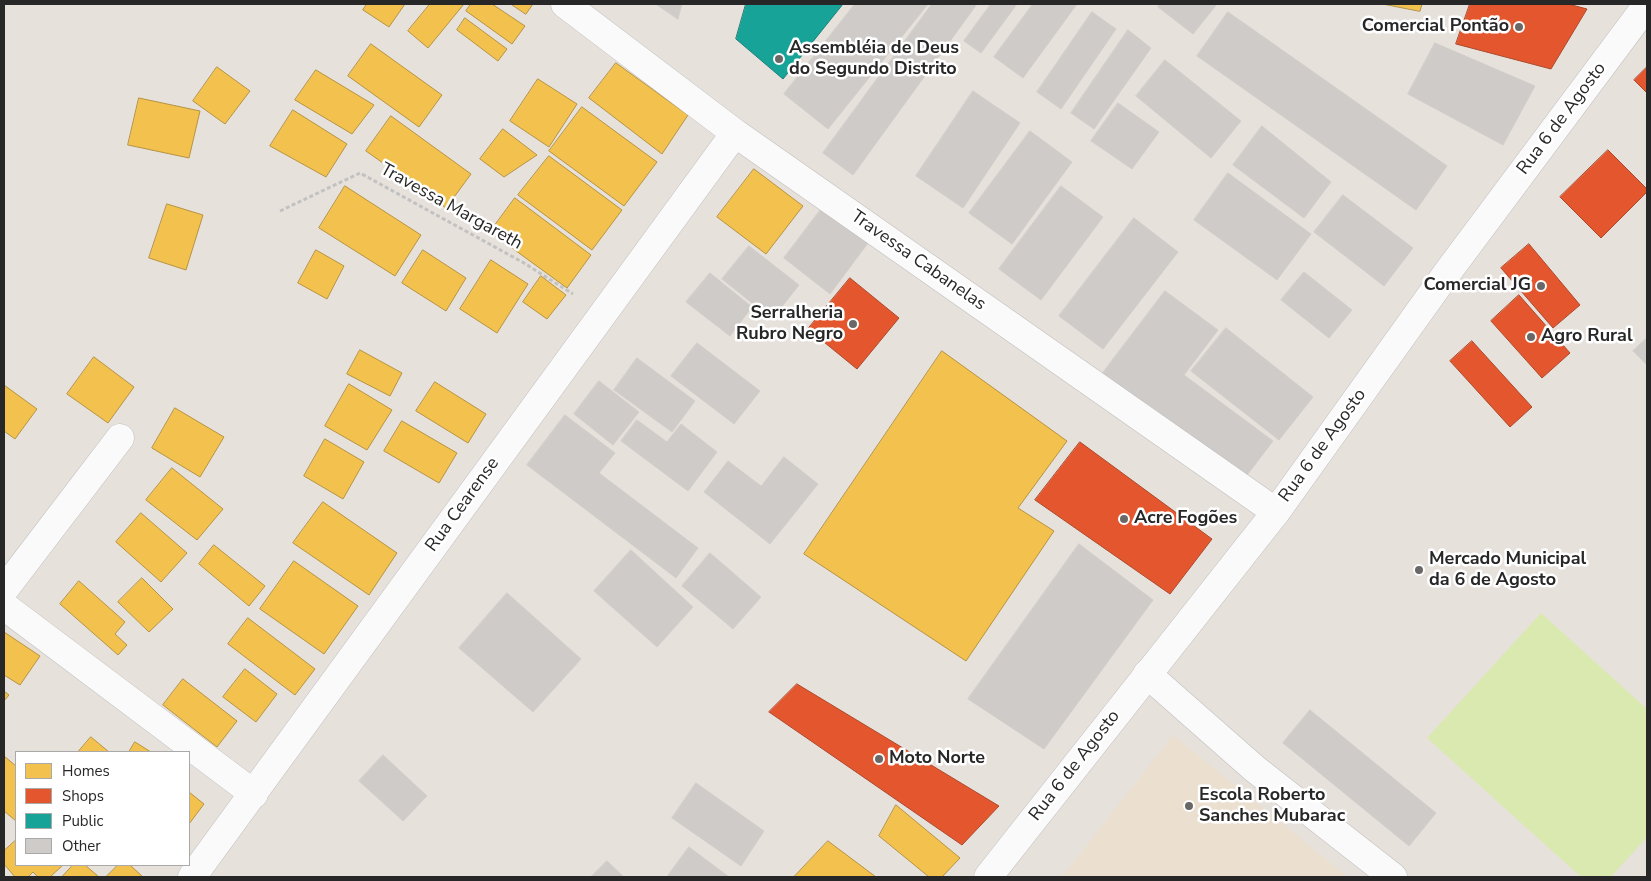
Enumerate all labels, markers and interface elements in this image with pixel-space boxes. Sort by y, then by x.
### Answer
place label: Comercial Pontão [1362,16,1509,38]
marker: Comercial Pontão [1513,21,1525,33]
place label: Assembléia de Deus do Segundo Distrito [789,38,959,80]
marker: Assembléia de Deus do Segundo Distrito [773,53,785,65]
street label: Rua 6 de Agosto [1513,59,1611,179]
street label: Travessa Margareth [376,159,526,255]
street label: Travessa Cabanelas [846,206,990,316]
place label: Comercial JG [1423,275,1531,297]
marker: Comercial JG [1535,280,1547,292]
place label: Serralheria Rubro Negro [736,303,843,346]
marker: Serralheria Rubro Negro [847,318,859,330]
place label: Agro Rural [1541,326,1633,348]
marker: Agro Rural [1525,331,1537,343]
street label: Rua 6 de Agosto [1275,385,1371,507]
street label: Rua Cearense [422,454,504,556]
place label: Acre Fogões [1134,508,1237,530]
marker: Acre Fogões [1118,513,1130,525]
place label: Mercado Municipal da 6 de Agosto [1429,549,1586,592]
marker: Mercado Municipal da 6 de Agosto [1413,564,1425,576]
street label: Rua 6 de Agosto [1025,706,1125,826]
place label: Moto Norte [889,748,985,770]
legend [15,751,190,866]
marker: Moto Norte [873,753,885,765]
text: Homes [62,761,110,781]
place label: Escola Roberto Sanches Mubarac [1199,785,1345,828]
text: Shops [62,786,104,806]
marker: Escola Roberto Sanches Mubarac [1183,800,1195,812]
text: Public [62,811,103,831]
text: Other [62,836,101,856]

